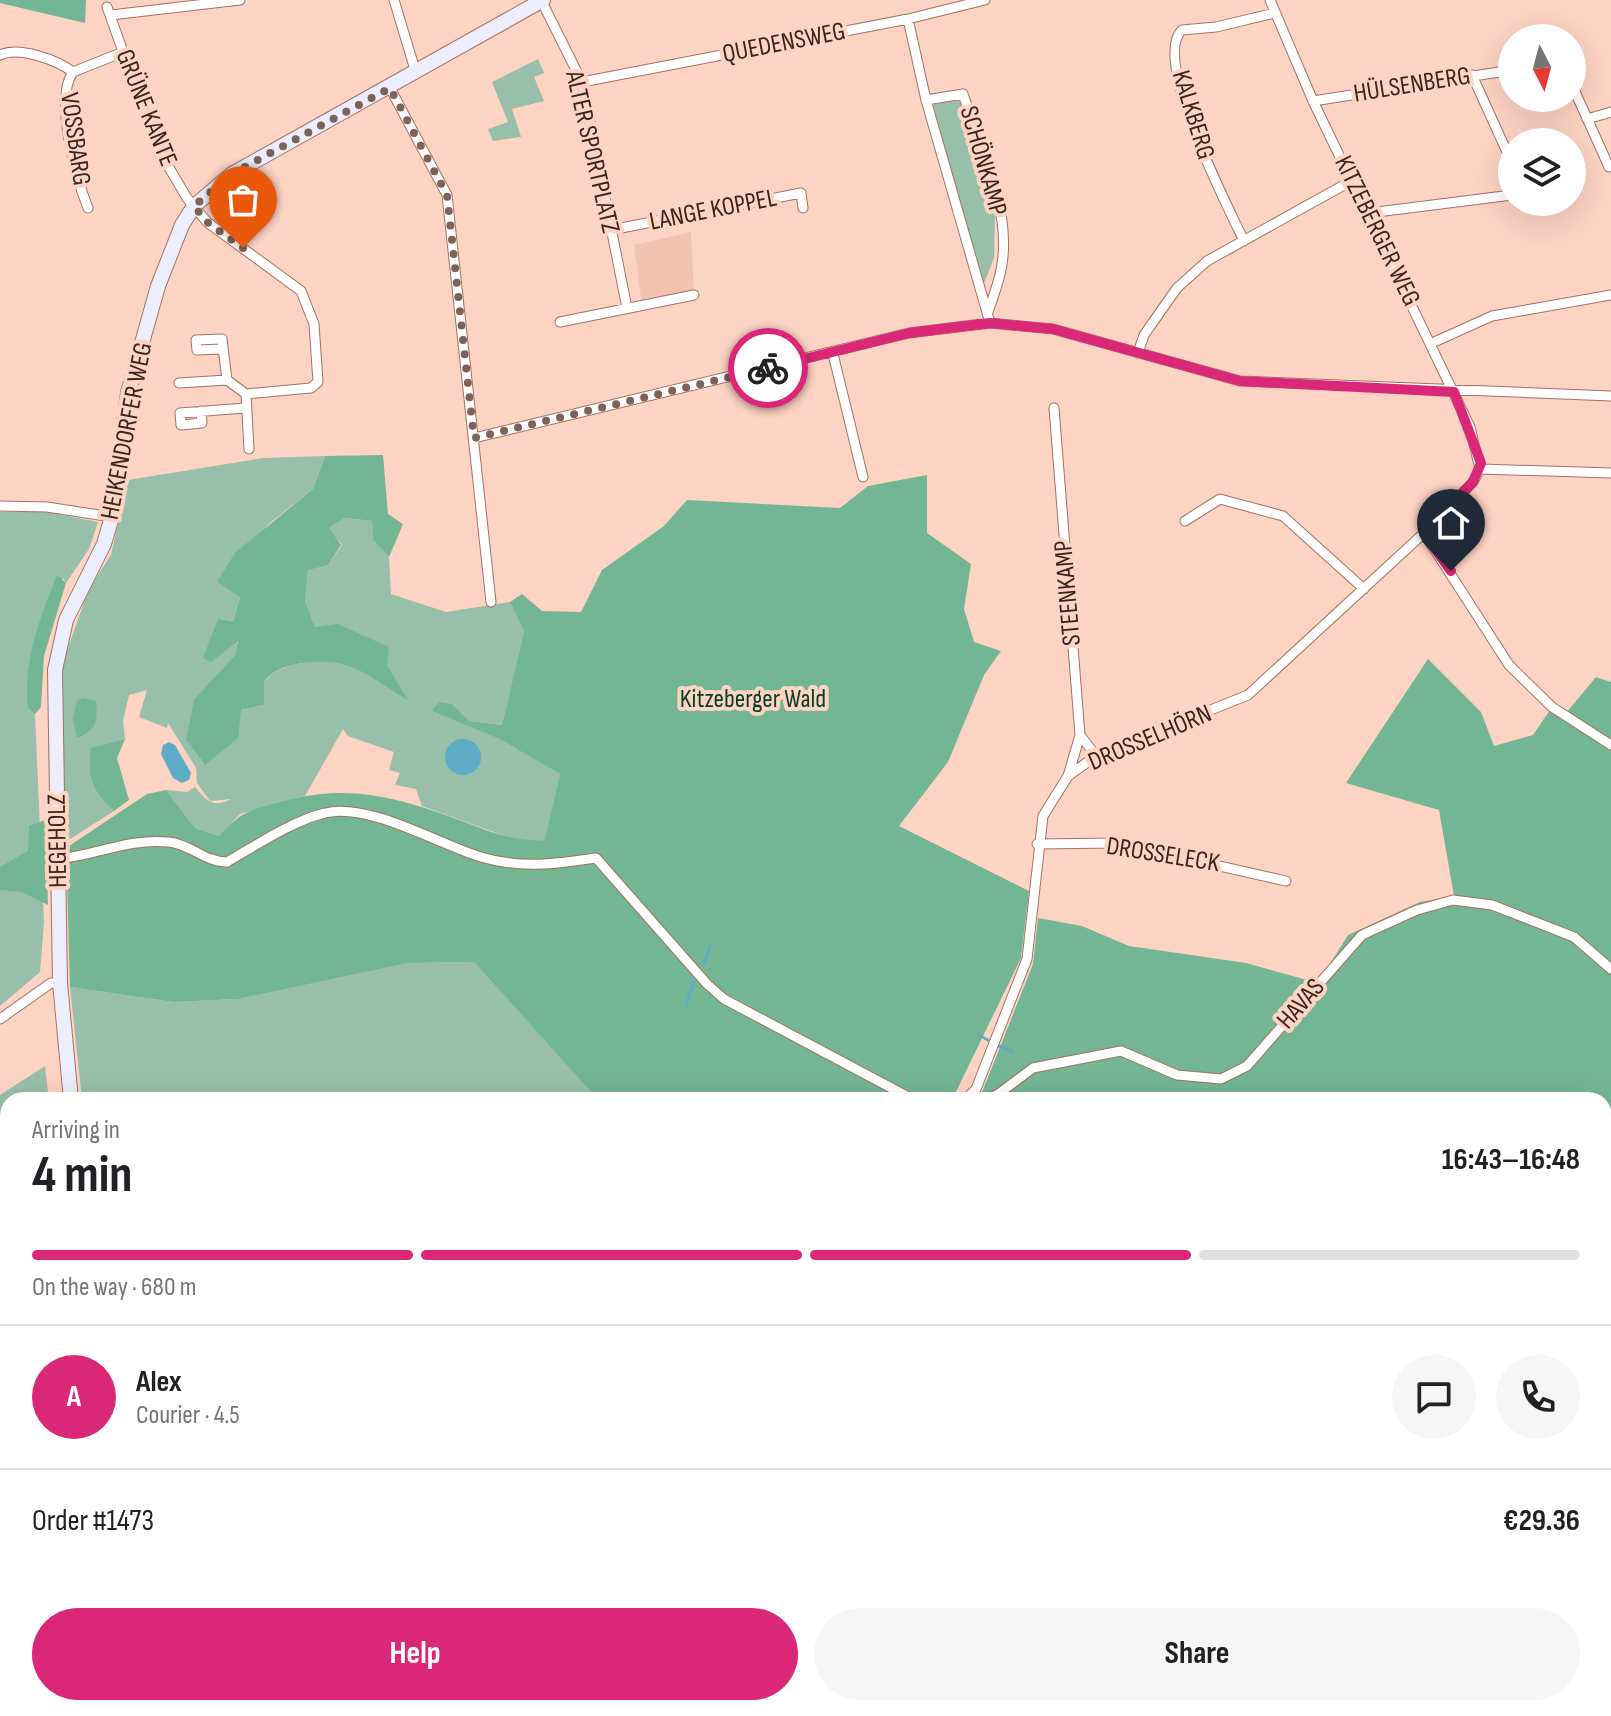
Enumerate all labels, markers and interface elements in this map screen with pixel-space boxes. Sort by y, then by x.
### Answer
street label: QUEDENSWEG [720,16,848,70]
north arrow [1498,24,1586,112]
map controls [1498,24,1586,216]
street label: GRÜNE KANTE [109,45,183,171]
street label: HÜLSENBERG [1351,60,1473,110]
street label: ALTER SPORTPLATZ [558,67,626,236]
street label: KALKBERG [1165,67,1221,163]
street label: VOSSBARG [53,91,97,187]
street label: SCHÖNKAMP [953,103,1013,219]
button: layers [1498,128,1586,216]
street label: KITZEBERGER WEG [1327,151,1427,311]
pin [209,166,277,248]
icon: bag [221,178,265,222]
street label: LANGE KOPPEL [647,182,779,237]
courier [728,328,808,408]
street label: HEIKENDORFER WEG [95,340,159,522]
icon: bike [746,346,790,390]
pin [1417,489,1485,571]
icon: home [1429,501,1473,545]
street label: STEENKAMP [1048,539,1088,647]
park label: Kitzeberger Wald [680,684,826,715]
street label: DROSSELHÖRN [1084,698,1216,778]
street label: HEGEHOLZ [42,794,74,888]
street label: DROSSELECK [1104,831,1222,879]
street label: HAVAS [1271,972,1331,1036]
text: Arriving in [32,1115,120,1146]
text: 16:43–16:48 [1442,1142,1580,1178]
text: 4 min [32,1144,132,1207]
text: On the way · 680 m [32,1272,196,1303]
button: chat [1392,1355,1476,1439]
button: phone [1496,1355,1580,1439]
text: Alex [136,1364,182,1400]
text: A [67,1379,81,1415]
text: Courier · 4.5 [136,1400,240,1431]
text: Order #1473 [32,1503,154,1539]
text: €29.36 [1503,1503,1580,1539]
button: Help [32,1608,798,1700]
button: Share [814,1608,1580,1700]

